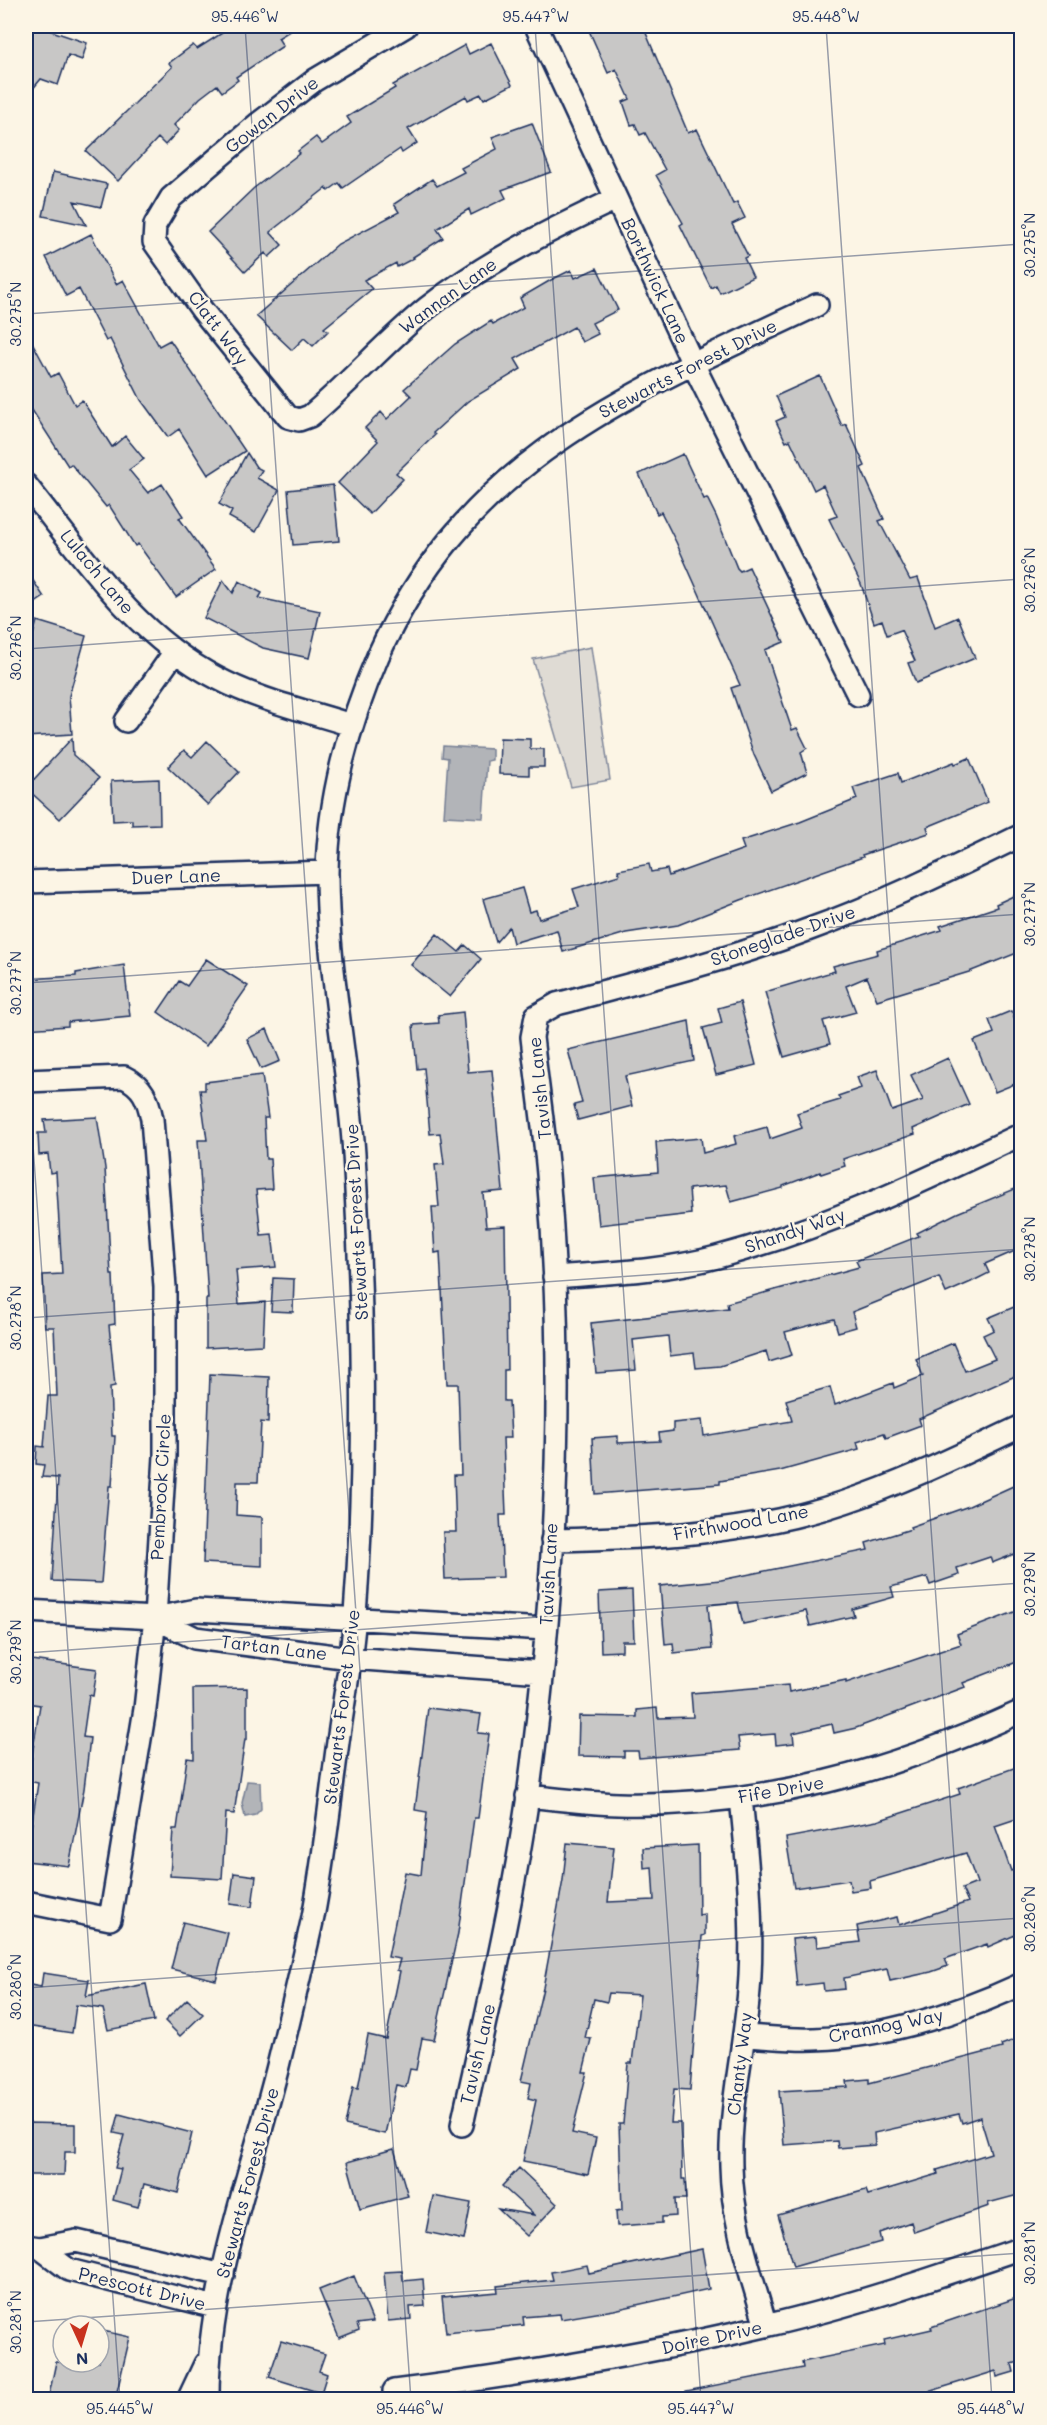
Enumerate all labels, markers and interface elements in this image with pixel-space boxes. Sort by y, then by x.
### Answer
text: 95.446°W [211,6,279,26]
text: 95.447°W [503,6,569,26]
text: 95.448°W [792,6,860,26]
street label: Gowan Drive [220,70,323,158]
text: 30.275°N [1019,213,1039,277]
street label: Borthwick Lane [616,214,696,347]
street label: Wannan Lane [394,251,501,339]
text: 30.275°N [5,282,25,346]
street label: Clatt Way [183,286,254,369]
street label: Stewarts Forest Drive [594,313,781,423]
street label: Lulach Lane [55,524,140,619]
text: 30.276°N [1019,547,1039,613]
text: 30.276°N [5,615,25,681]
street label: Duer Lane [131,862,221,890]
text: 30.277°N [1019,882,1039,946]
street label: Stoneglade Drive [707,899,858,971]
text: 30.277°N [5,951,25,1015]
street label: Tavish Lane [522,1036,556,1140]
street label: Stewarts Forest Drive [339,1123,373,1321]
street label: Shandy Way [741,1202,848,1258]
text: 30.278°N [1019,1216,1039,1282]
text: 30.278°N [5,1285,25,1351]
street label: Pembrook Circle [144,1413,176,1561]
street label: Firthwood Lane [671,1498,810,1546]
street label: Tavish Lane [533,1522,563,1626]
text: 30.279°N [1019,1552,1039,1616]
street label: Stewarts Forest Drive [317,1608,365,1806]
text: 30.279°N [5,1620,25,1684]
street label: Tartan Lane [220,1629,329,1665]
street label: Fife Drive [736,1770,826,1808]
text: 30.280°N [1019,1886,1039,1952]
text: 30.280°N [5,1954,25,2020]
street label: Tavish Lane [454,2001,500,2107]
street label: Crannog Way [826,2002,945,2048]
street label: Chanty Way [721,2011,757,2117]
street label: Stewarts Forest Drive [210,2085,284,2281]
text: 30.281°N [1019,2221,1039,2285]
street label: Prescott Drive [76,2261,208,2315]
text: 30.281°N [5,2290,25,2354]
north arrow [51,2314,111,2374]
street label: Doire Drive [659,2315,764,2359]
text: N [75,2349,89,2370]
text: 95.445°W [86,2398,154,2418]
text: 95.446°W [376,2398,444,2418]
text: 95.447°W [668,2398,734,2418]
text: 95.448°W [957,2398,1025,2418]

